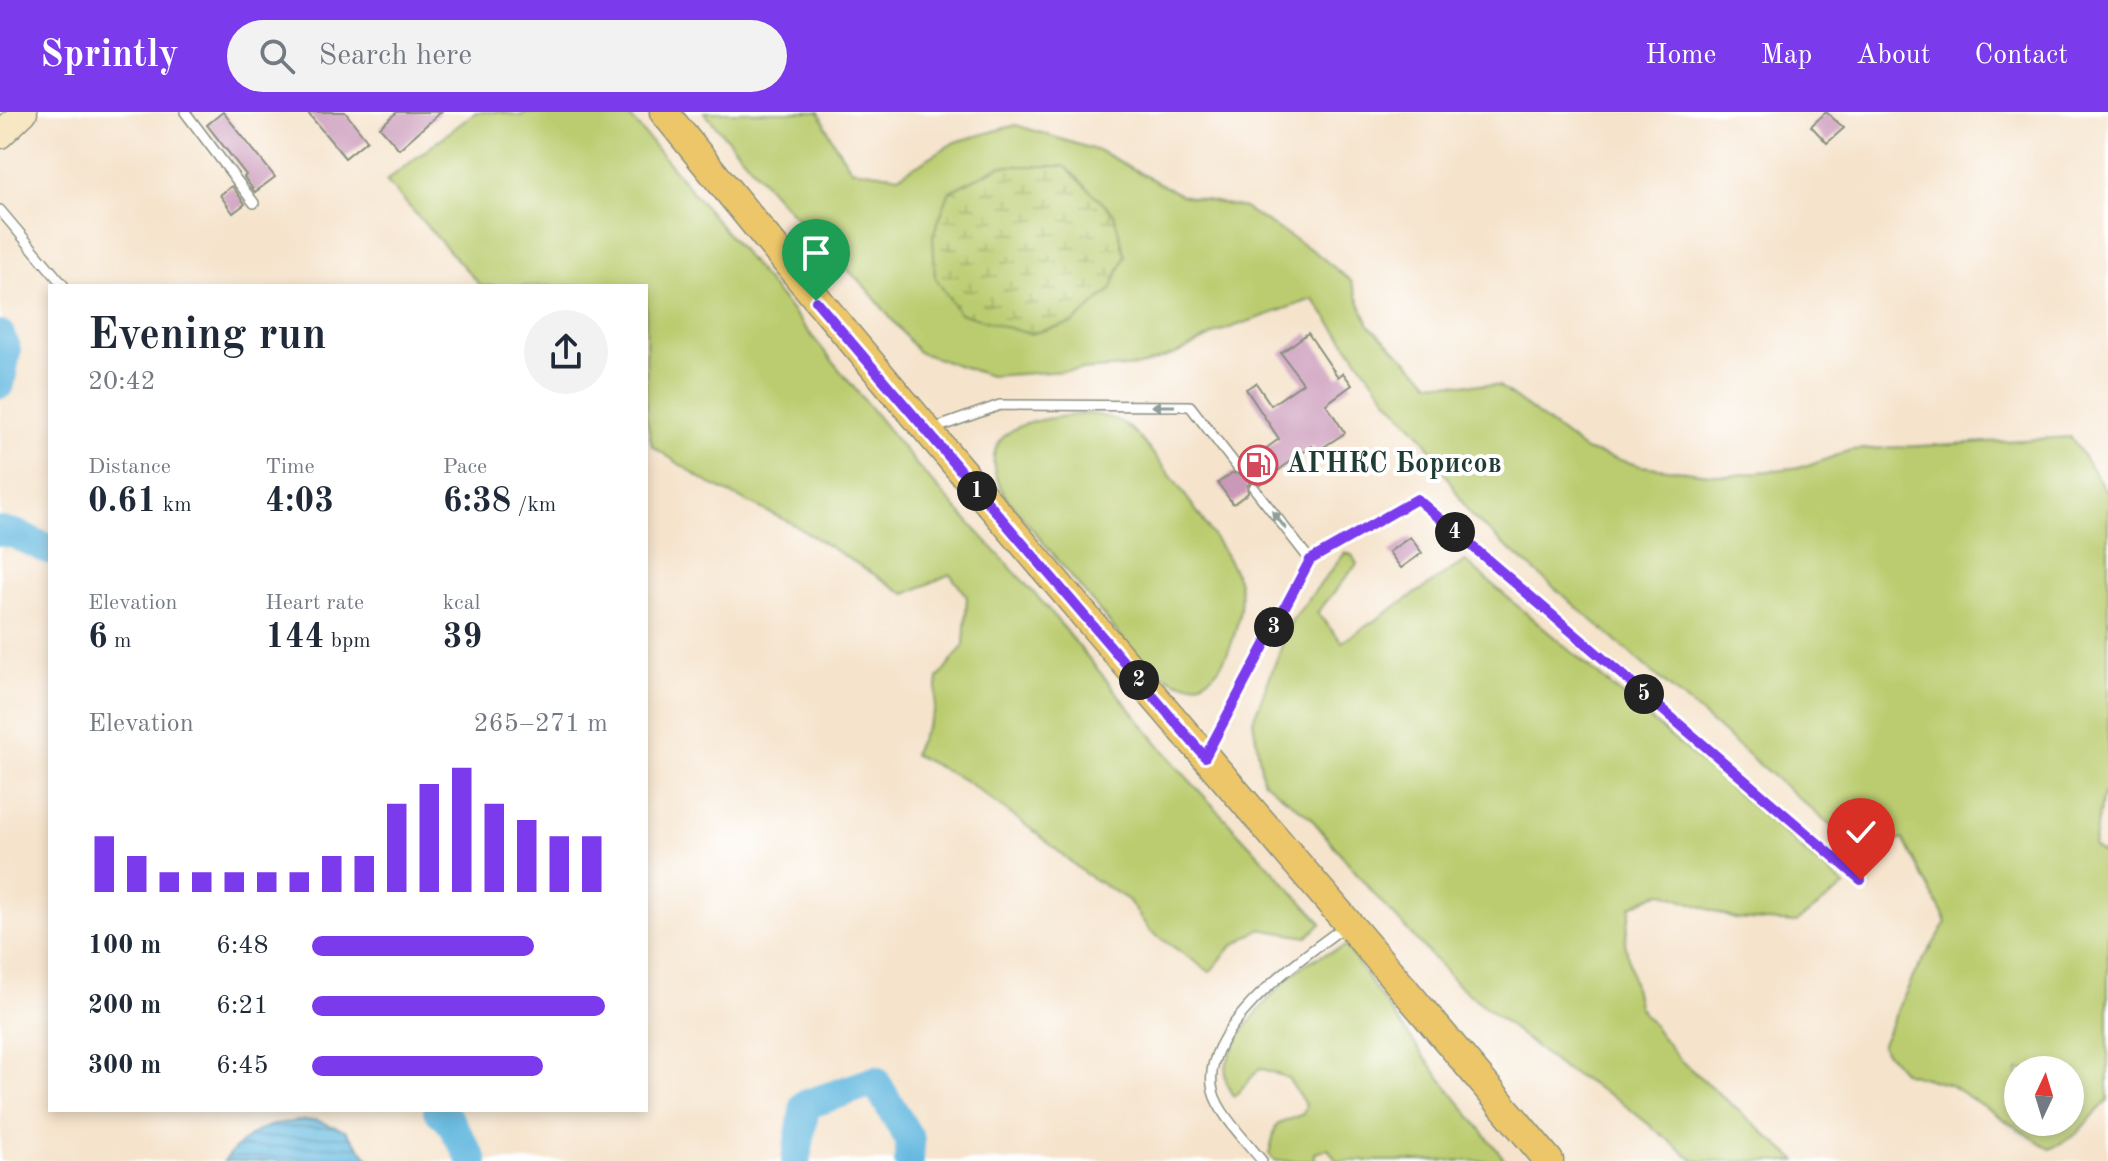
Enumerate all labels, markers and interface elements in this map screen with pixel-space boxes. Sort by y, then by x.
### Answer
search box [227,20,787,92]
icon: search [255,34,299,78]
text: Sprintly [40,37,179,75]
text: Search here [319,41,472,71]
text: Home [1645,42,1716,70]
text: Map [1760,42,1812,70]
text: About [1856,42,1931,70]
text: Contact [1975,42,2068,70]
pin [782,219,850,301]
icon: arrive [794,231,838,275]
button: share [524,310,608,394]
text: Evening run [88,314,326,358]
text: 20:42 [88,369,156,395]
one-way arrow [1150,400,1175,412]
fuel station icon: АГНКС Борисов [1237,444,1279,486]
place label: АГНКС Борисов [1286,450,1502,479]
text: Distance [88,456,171,478]
text: Time [265,456,315,478]
text: Pace [443,456,487,478]
pin: 1 [957,471,997,511]
text: 1 [971,480,983,502]
text: 0.61 [88,485,157,519]
text: 4:03 [265,485,334,519]
text: 6:38 [443,485,511,519]
text: km [157,494,192,516]
text: /km [511,494,556,516]
one-way arrow [1271,510,1287,530]
pin: 4 [1435,512,1475,552]
text: 4 [1449,521,1461,543]
text: Elevation [88,592,178,614]
text: Heart rate [265,592,364,614]
text: kcal [443,592,481,614]
pin: 3 [1254,607,1294,647]
text: 3 [1268,616,1280,638]
text: 6 [88,621,108,655]
text: 144 [265,621,325,655]
text: 39 [443,621,482,655]
text: m [108,630,131,652]
text: bpm [325,630,371,652]
pin: 2 [1119,660,1159,700]
text: 2 [1133,669,1145,691]
pin: 5 [1624,674,1664,714]
text: 5 [1638,683,1650,705]
text: Elevation [88,711,194,737]
text: 265–271 m [473,711,608,737]
pin [1827,798,1895,880]
icon: check [1839,810,1883,854]
text: 100 m [88,933,161,959]
text: 6:48 [216,933,269,959]
text: 200 m [88,993,161,1019]
text: 6:21 [216,993,269,1019]
text: 300 m [88,1053,161,1079]
text: 6:45 [216,1053,269,1079]
north arrow [2004,1056,2084,1136]
map controls [2004,1056,2084,1136]

